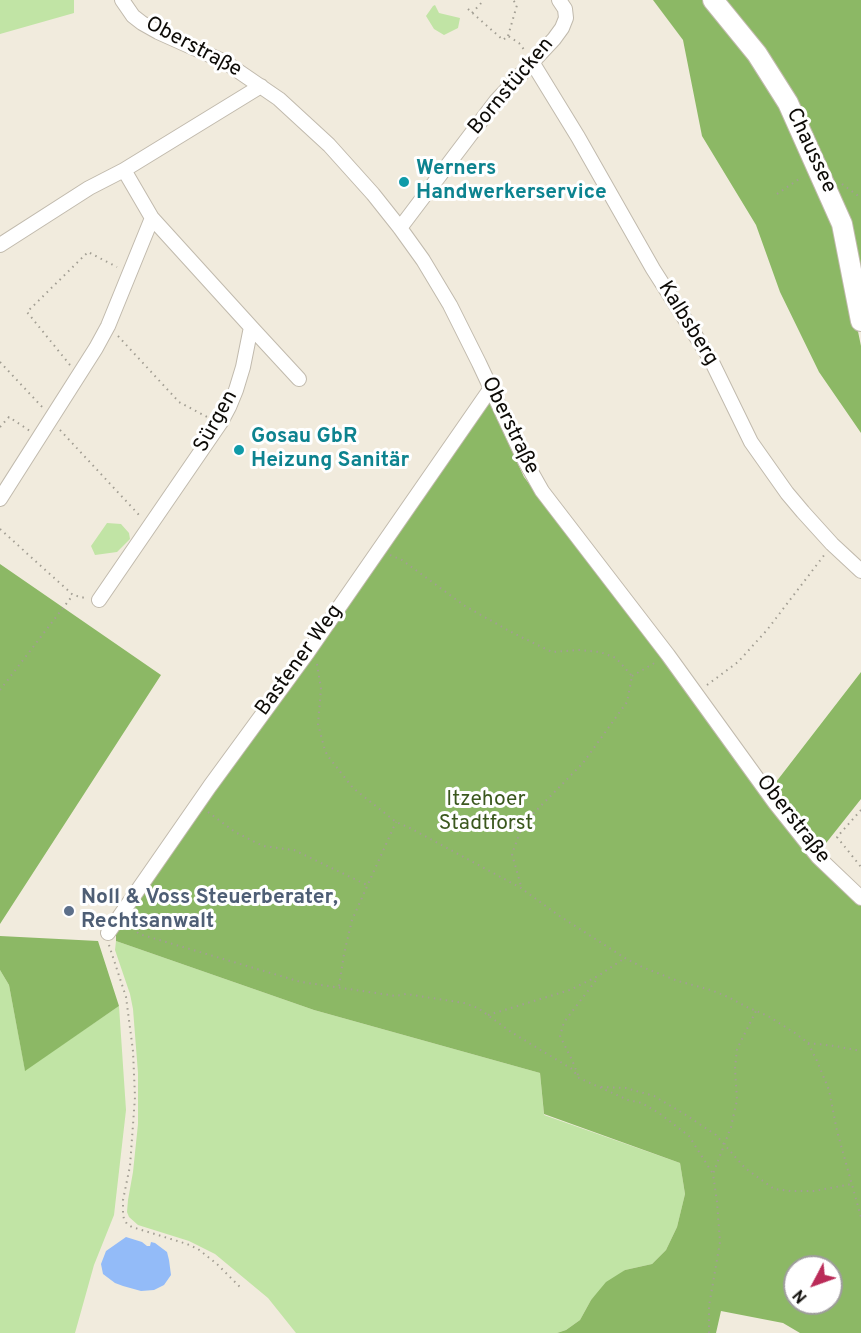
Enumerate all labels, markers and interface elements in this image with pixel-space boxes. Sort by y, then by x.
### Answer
street label: Oberstraße [141,12,245,84]
street label: Bornstücken [464,33,560,141]
street label: Chaussee [779,105,841,197]
place label: Werners Handwerkerservice [416,157,607,207]
marker: Werners Handwerkerservice [397,175,411,189]
street label: Kalbsberg [651,277,723,371]
street label: Oberstraße [475,373,543,479]
street label: Sürgen [190,387,244,457]
place label: Gosau GbR Heizung Sanitär [251,425,409,475]
marker: Gosau GbR Heizung Sanitär [232,443,246,457]
street label: Bastener Weg [251,600,349,722]
street label: Oberstraße [750,771,834,869]
park label: Itzehoer Stadtforst [439,788,533,838]
place label: Noll & Voss Steuerberater, Rechtsanwalt [81,886,338,936]
marker: Noll & Voss Steuerberater, Rechtsanwalt [62,904,76,918]
north arrow [783,1255,843,1315]
text: N [790,1285,812,1306]

